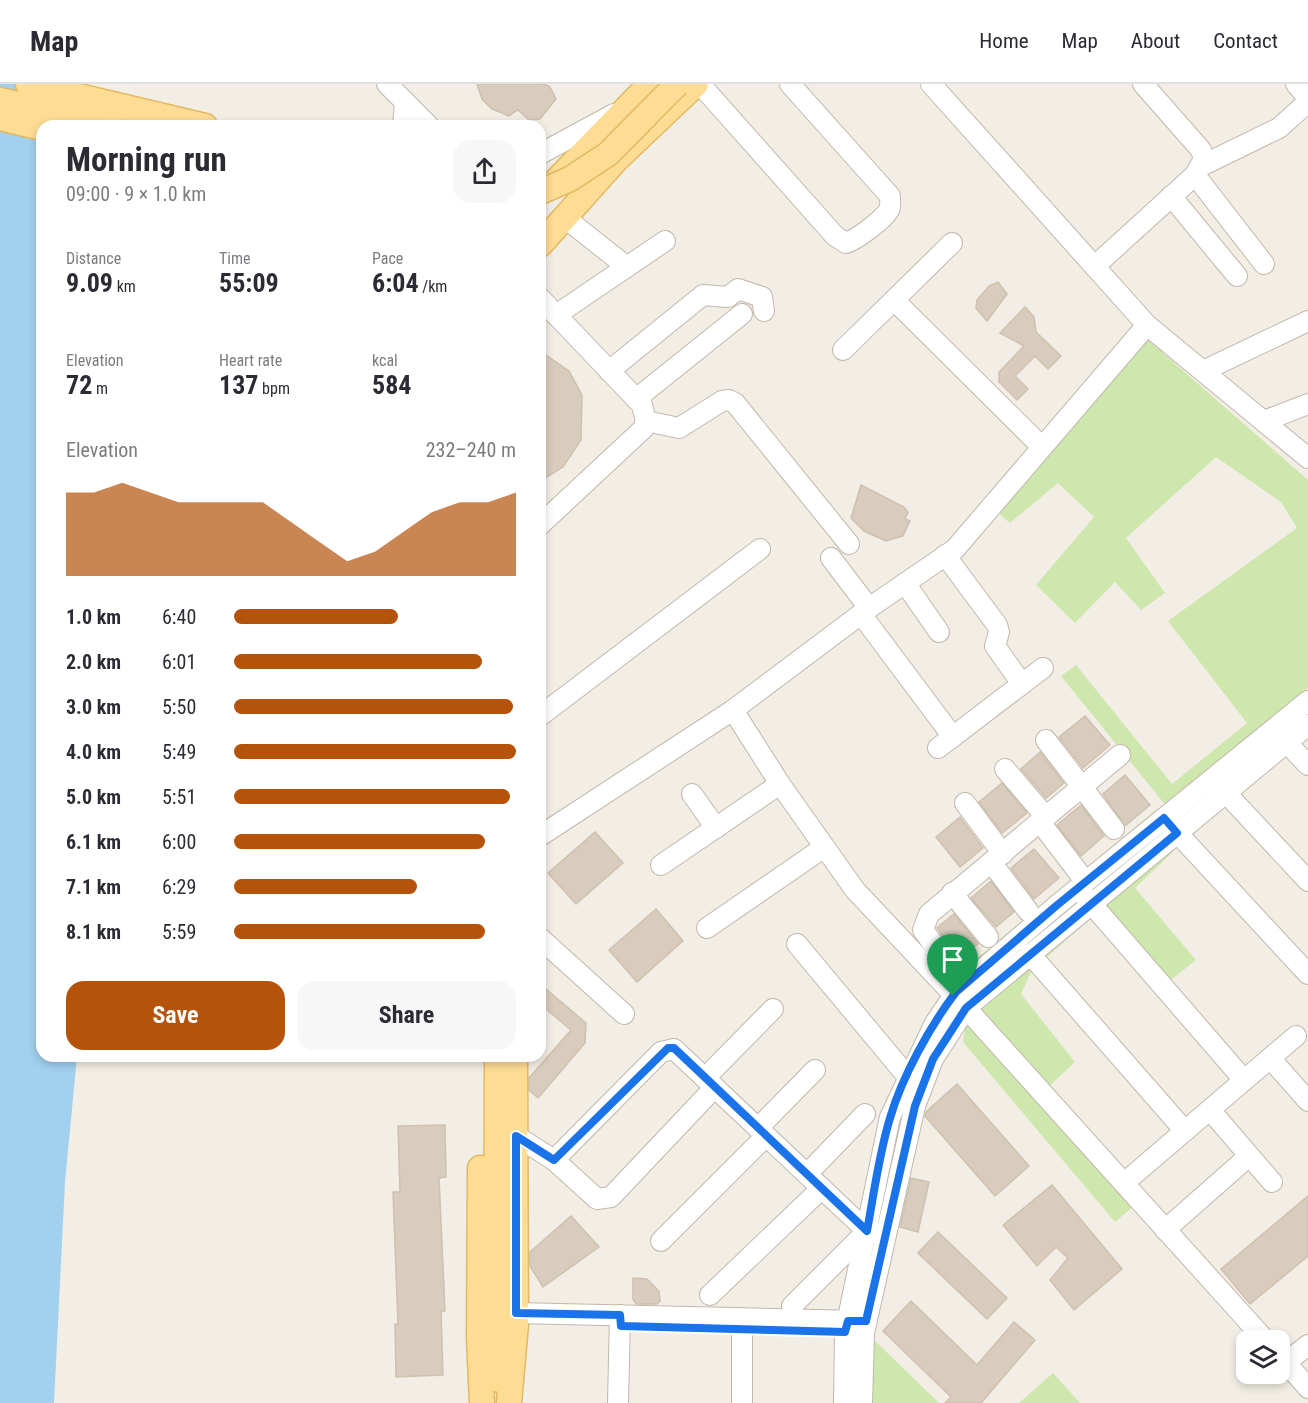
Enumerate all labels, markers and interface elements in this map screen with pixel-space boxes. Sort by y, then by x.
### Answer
text: Map [30,25,78,58]
text: Home [979,29,1029,53]
text: Map [1062,29,1098,53]
text: About [1131,29,1180,53]
text: Contact [1213,29,1278,53]
text: Morning run [66,140,227,179]
button: share [453,140,516,203]
text: 09:00 · 9 × 1.0 km [66,182,206,206]
text: Distance [66,249,121,268]
text: Time [219,249,251,268]
text: Pace [372,249,403,268]
text: 9.09 [66,268,113,298]
text: 55:09 [219,268,279,298]
text: 6:04 [372,268,419,298]
text: km [113,277,136,296]
text: /km [419,277,447,296]
text: Elevation [66,351,124,370]
text: Heart rate [219,351,282,370]
text: kcal [372,351,398,370]
text: 72 [66,370,92,400]
text: 137 [219,370,258,400]
text: 584 [372,370,411,400]
text: m [92,379,108,398]
text: bpm [258,379,290,398]
text: Elevation [66,438,138,462]
text: 232–240 m [426,438,516,462]
text: 1.0 km [66,605,121,629]
text: 6:40 [162,605,196,629]
text: 2.0 km [66,650,121,674]
text: 6:01 [162,650,196,674]
text: 3.0 km [66,695,121,719]
text: 5:50 [162,695,196,719]
text: 4.0 km [66,740,121,764]
text: 5:49 [162,740,196,764]
text: 5.0 km [66,785,121,809]
text: 5:51 [162,785,196,809]
text: 6.1 km [66,830,121,854]
text: 6:00 [162,830,196,854]
text: 7.1 km [66,875,121,899]
text: 6:29 [162,875,196,899]
text: 8.1 km [66,920,121,944]
text: 5:59 [162,920,196,944]
pin [927,934,978,996]
icon: arrive [936,943,969,976]
button: Save [66,981,285,1050]
button: Share [297,981,516,1050]
map controls [1236,1330,1290,1384]
button: layers [1236,1330,1290,1384]

